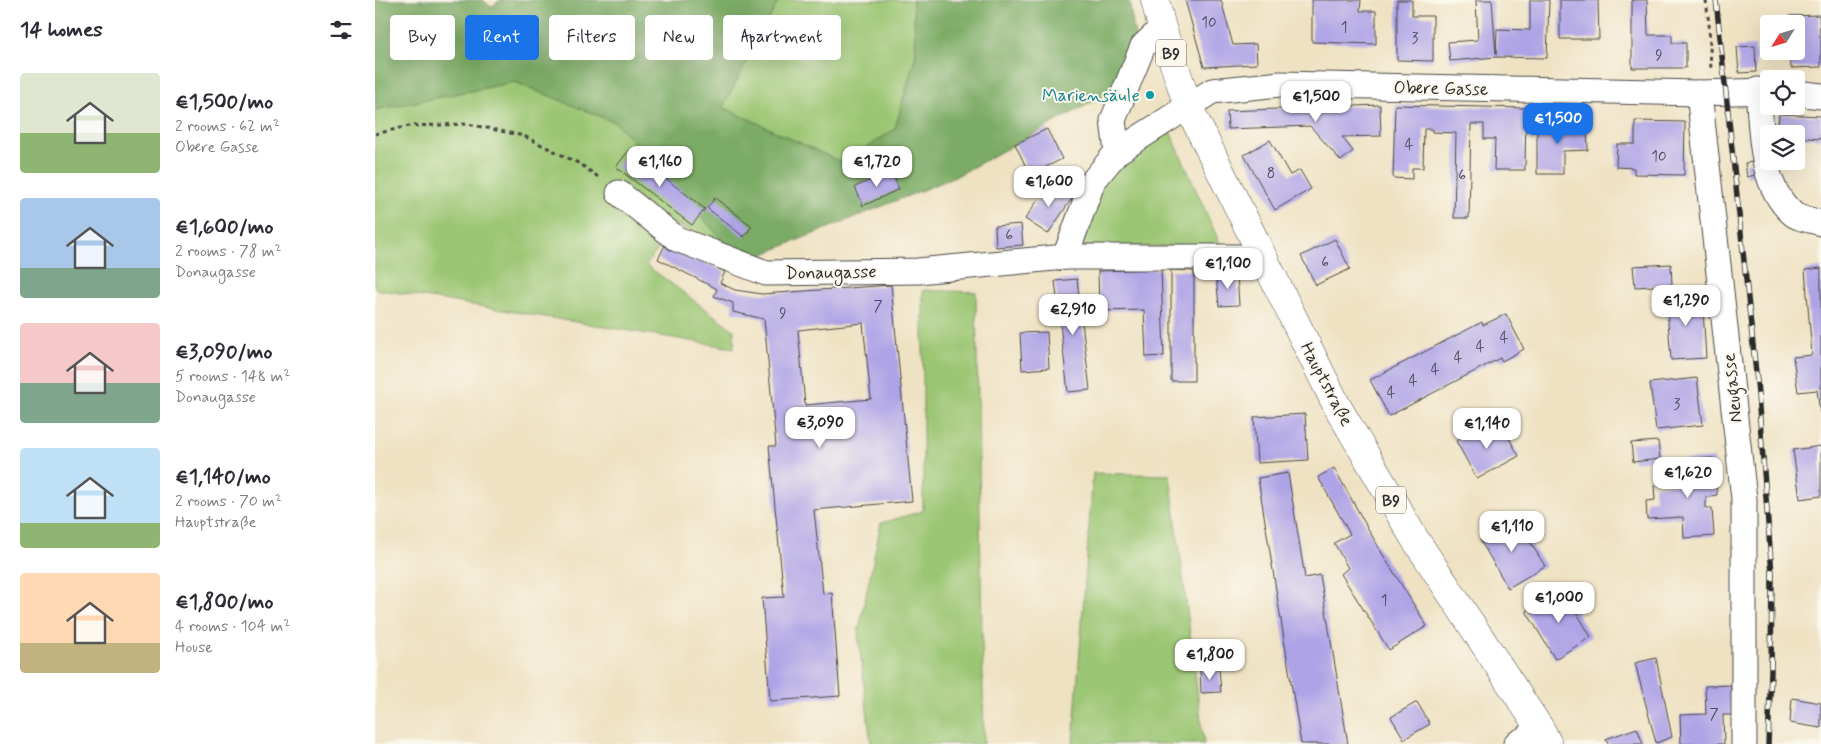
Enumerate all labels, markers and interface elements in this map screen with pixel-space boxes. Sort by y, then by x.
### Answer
house number: 10 [1201,13,1217,33]
chip: Buy [390,15,455,60]
chip: Rent [465,15,539,60]
chip: Filters [549,15,635,60]
chip: New [645,15,713,60]
chip: Apartment [723,15,841,60]
north arrow [1760,15,1805,60]
map controls [1760,15,1805,170]
text: 14 homes [20,16,103,44]
icon: filters [327,16,355,44]
house number: 1 [1341,18,1347,38]
house number: 3 [1412,29,1419,49]
road number: B9 [1156,40,1186,66]
house number: 9 [1655,46,1663,66]
button: locate [1760,70,1805,115]
street label: Obere Gasse [1393,76,1488,102]
pin: €1,500 [1275,80,1357,123]
place label: Mariensäule [1042,84,1140,108]
text: €1,500 [1292,86,1340,107]
text: €1,500/mo [175,88,273,116]
marker: Mariensäule [1144,89,1156,101]
icon: home [60,93,120,153]
pin: €1,500 [1517,102,1599,145]
text: €1,500 [1534,108,1582,129]
text: 2 rooms · 62 m² [175,116,280,137]
button: layers [1760,125,1805,170]
house number: 4 [1405,135,1414,155]
text: Obere Gasse [175,137,259,158]
pin: €1,160 [619,146,701,188]
pin: €1,720 [836,146,918,188]
house number: 10 [1651,147,1667,167]
text: €1,160 [638,151,682,172]
text: €1,720 [853,151,901,172]
house number: 8 [1267,164,1275,184]
pin: €1,600 [1008,166,1090,208]
house number: 6 [1458,166,1466,186]
text: €1,600 [1025,171,1073,192]
text: €1,600/mo [175,213,274,241]
icon: home [60,218,120,278]
house number: 6 [1005,226,1013,246]
text: 2 rooms · 78 m² [175,241,282,262]
pin: €1,100 [1187,248,1269,290]
text: €1,100 [1205,253,1251,274]
house number: 6 [1321,253,1329,273]
street label: Donaugasse [785,260,877,287]
text: Donaugasse [175,262,256,283]
pin: €1,290 [1645,284,1727,327]
text: €1,290 [1663,290,1709,311]
pin: €2,910 [1032,294,1114,336]
house number: 7 [873,297,883,317]
text: €2,910 [1050,299,1096,320]
house number: 9 [779,304,787,324]
house number: 4 [1500,328,1509,348]
house number: 4 [1476,337,1485,357]
text: €3,090/mo [175,338,272,366]
street label: Hauptstraße [1294,338,1358,431]
icon: home [60,343,120,403]
house number: 4 [1454,348,1463,368]
street label: Neugasse [1717,352,1751,424]
house number: 4 [1431,360,1440,380]
text: 5 rooms · 148 m² [175,366,290,387]
house number: 4 [1409,371,1418,391]
house number: 4 [1387,383,1396,403]
text: Donaugasse [175,387,256,408]
house number: 3 [1674,395,1681,415]
pin: €3,090 [779,406,861,449]
pin: €1,140 [1446,408,1528,450]
text: €3,090 [796,412,844,433]
text: €1,140 [1464,413,1510,434]
pin: €1,620 [1647,456,1729,499]
text: €1,620 [1664,462,1712,483]
text: €1,140/mo [175,463,271,491]
icon: home [60,468,120,528]
road number: B9 [1376,486,1406,514]
text: 2 rooms · 70 m² [175,491,282,512]
pin: €1,110 [1471,510,1553,553]
text: Hauptstraße [175,512,256,533]
text: €1,110 [1490,516,1534,537]
pin: €1,000 [1518,582,1600,624]
text: €1,000 [1535,587,1583,608]
text: €1,800/mo [175,588,273,616]
house number: 1 [1381,591,1387,611]
icon: home [60,593,120,653]
text: 4 rooms · 104 m² [175,616,290,637]
text: House [175,637,213,658]
pin: €1,800 [1169,638,1251,681]
text: €1,800 [1186,644,1234,665]
house number: 7 [1709,705,1719,725]

